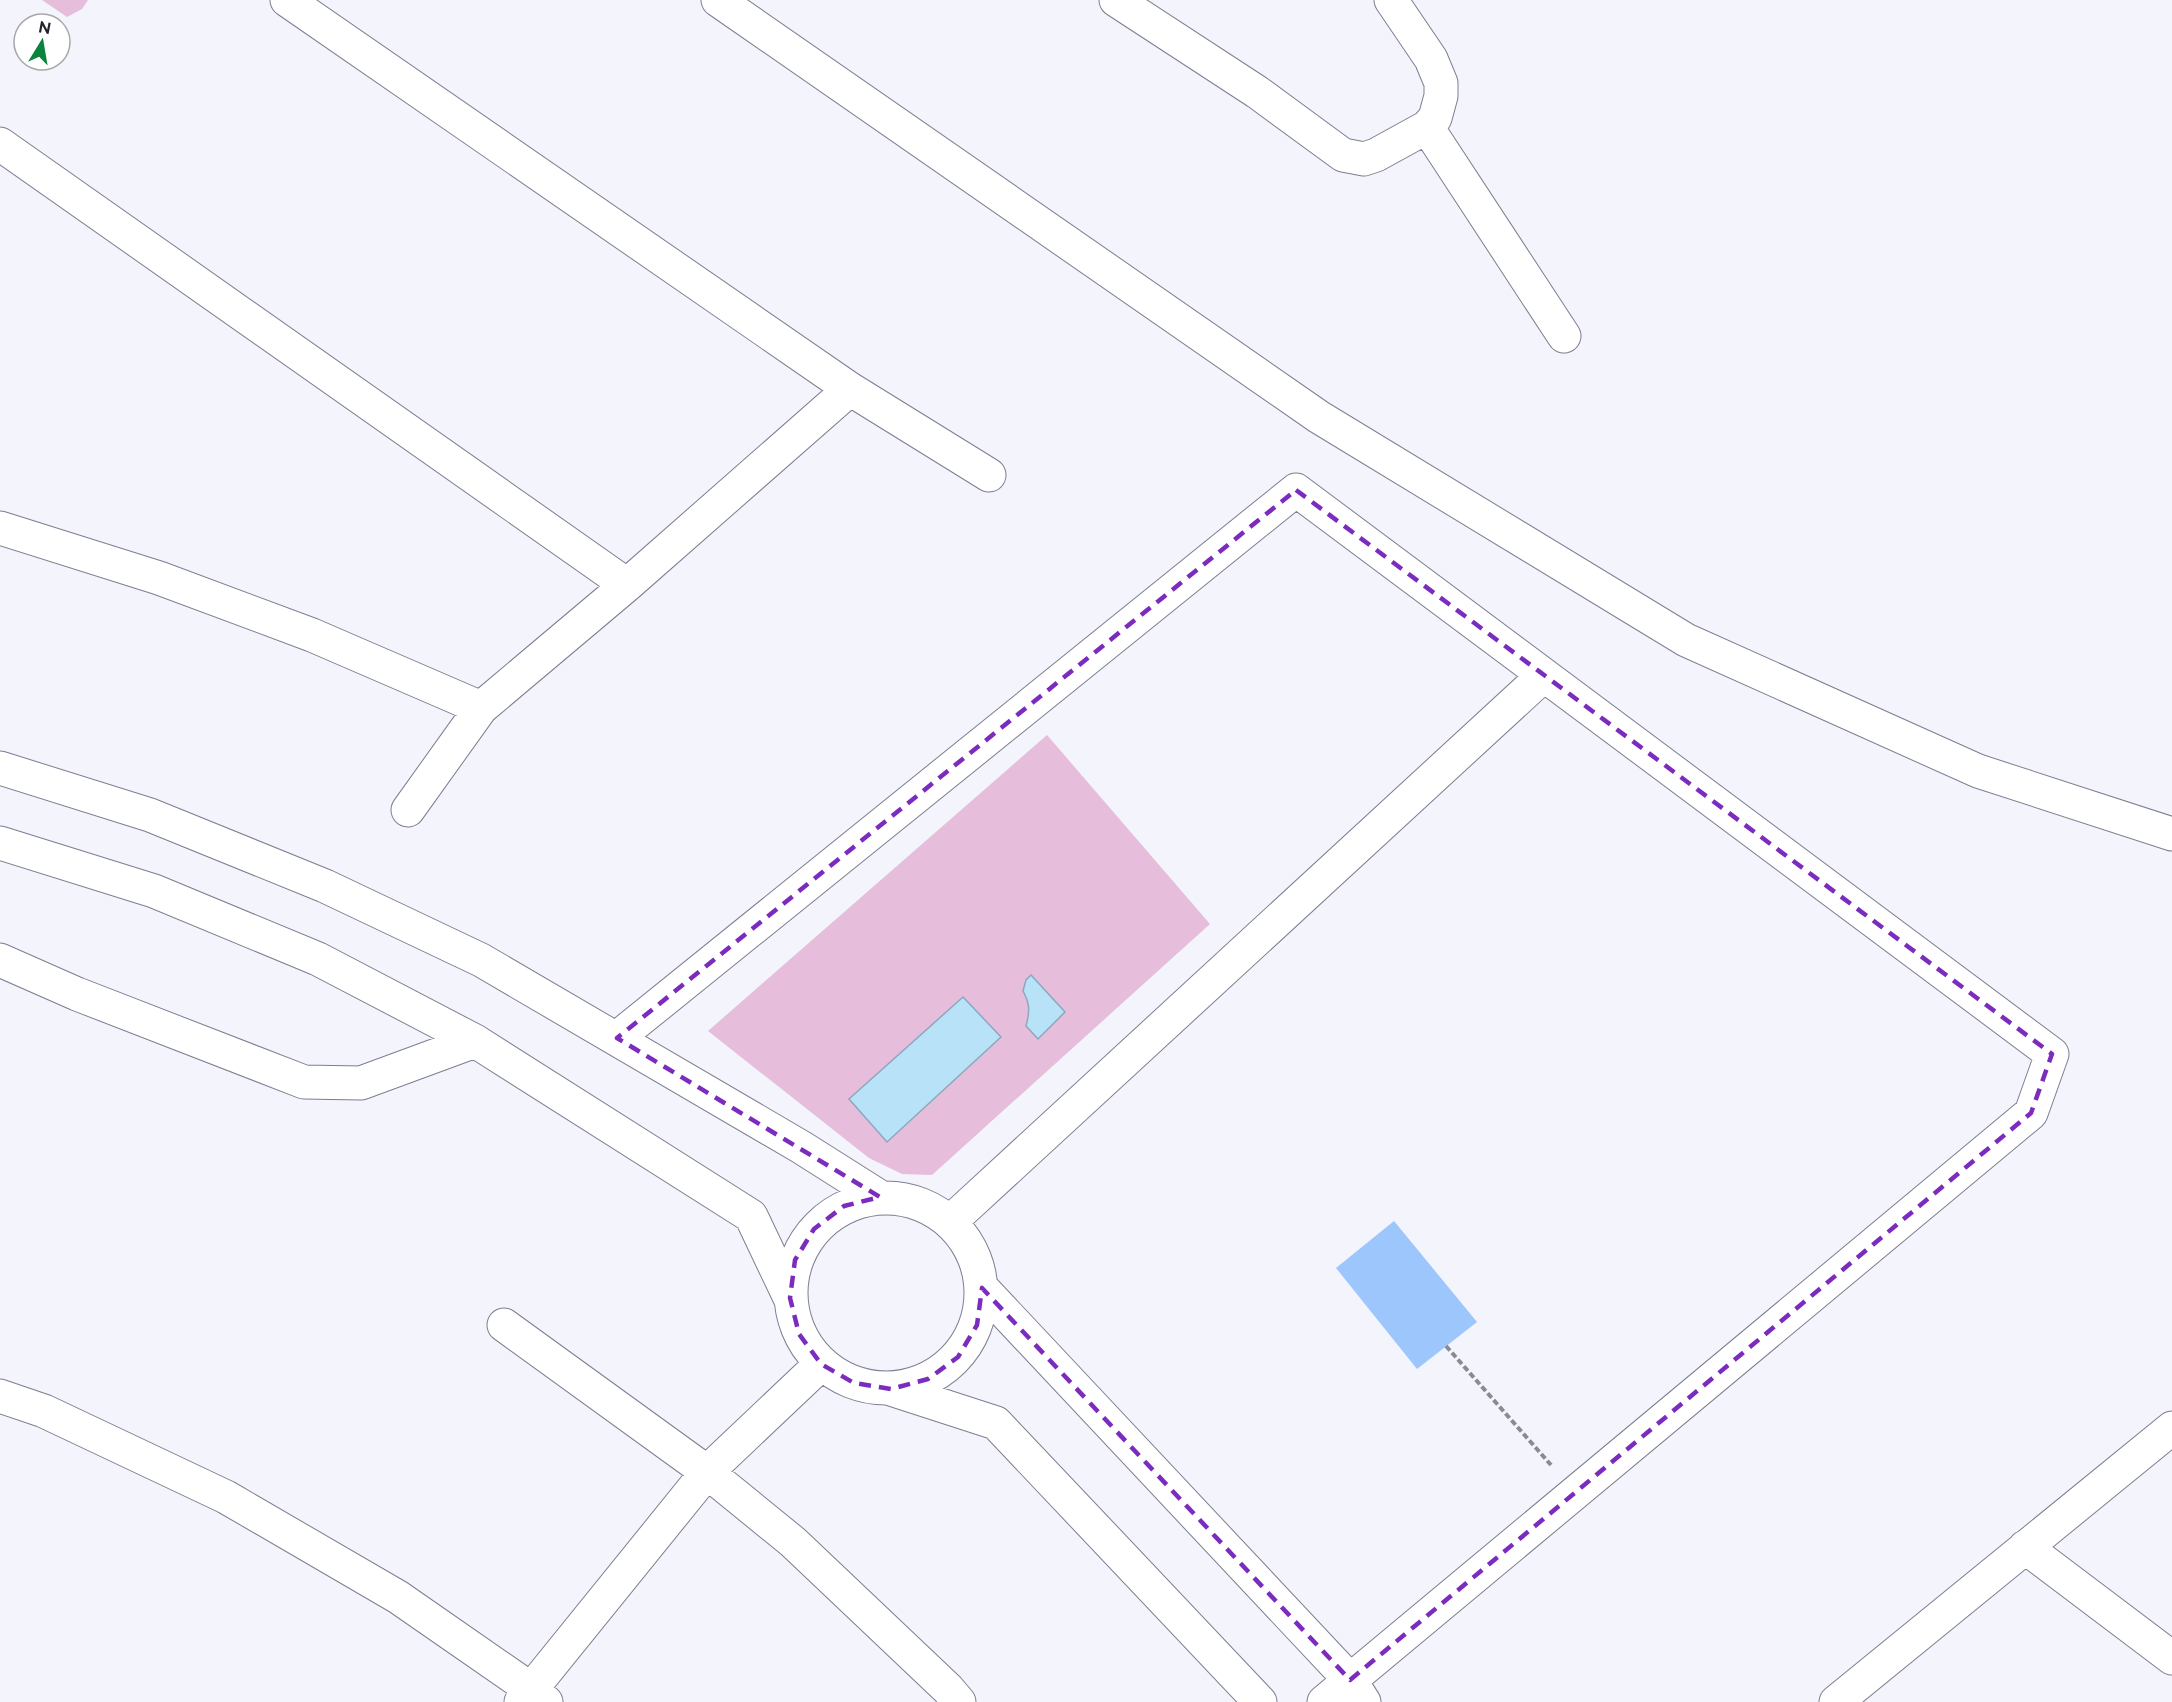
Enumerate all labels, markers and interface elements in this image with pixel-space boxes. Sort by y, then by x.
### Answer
north arrow [12,12,72,72]
text: N [37,17,53,38]

